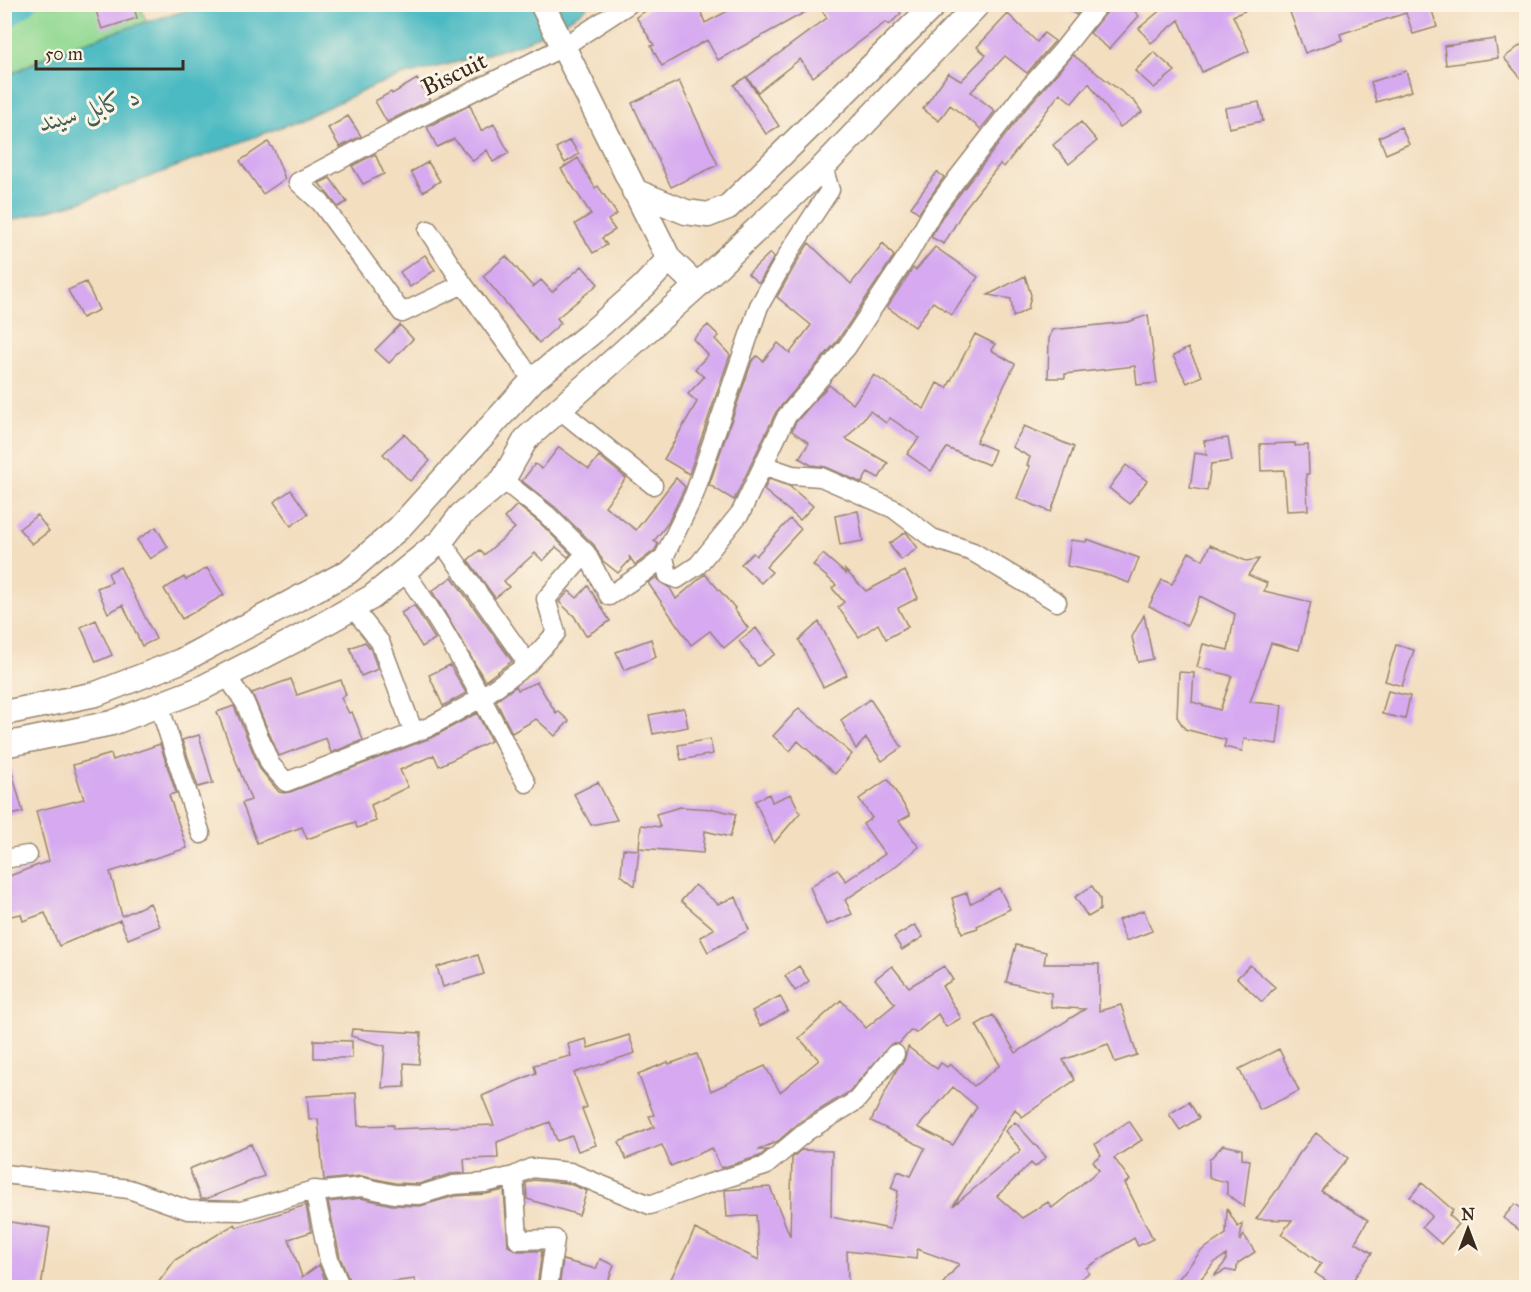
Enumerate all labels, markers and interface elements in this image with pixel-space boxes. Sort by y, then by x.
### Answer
scale bar [36,33,183,71]
text: 50 m [45,43,83,65]
street label: Biscuit [416,45,492,103]
water label: د کابل سيند [34,79,144,141]
north arrow [1438,1199,1498,1259]
text: N [1461,1205,1475,1224]

